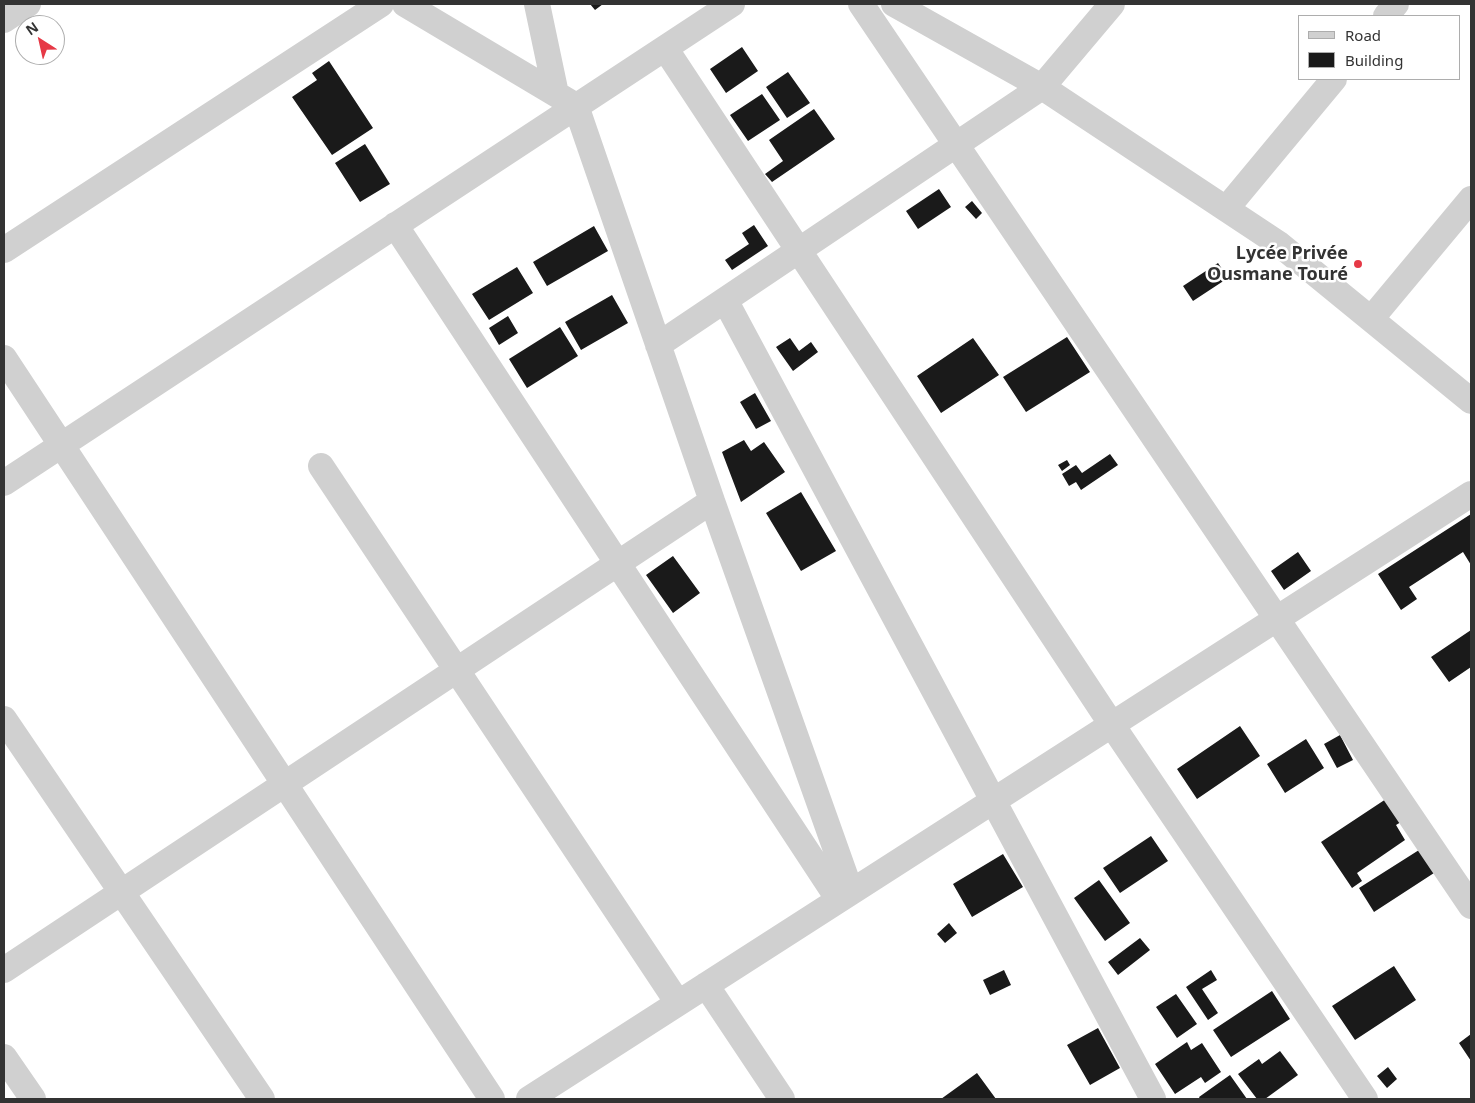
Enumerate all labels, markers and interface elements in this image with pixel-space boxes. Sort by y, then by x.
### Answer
north arrow [15,15,65,65]
legend [1298,15,1460,80]
text: N [22,17,42,39]
text: Road [1345,25,1381,45]
text: Building [1345,50,1403,70]
place label: Lycée Privée Ousmane Touré [1207,243,1348,286]
marker: Lycée Privée Ousmane Touré [1352,258,1364,270]

